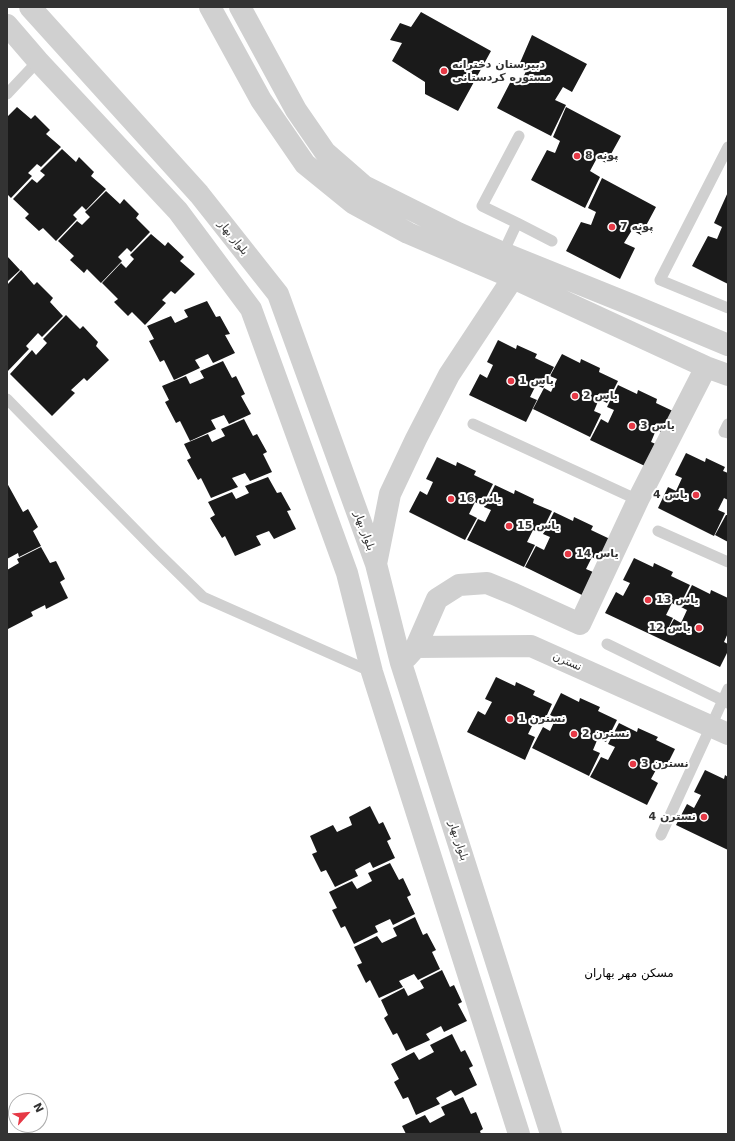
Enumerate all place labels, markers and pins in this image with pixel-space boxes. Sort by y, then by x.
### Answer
place label: دبیرستان دخترانه مستوره کردستانی [452,58,552,84]
marker: دبیرستان دخترانه مستوره کردستانی [439,66,449,76]
place label: پونه 8 [585,149,618,163]
marker: پونه 8 [572,151,582,161]
place label: پونه 7 [620,220,653,234]
marker: پونه 7 [607,222,617,232]
place label: یاس 1 [519,374,554,388]
marker: یاس 1 [506,376,516,386]
place label: یاس 2 [583,389,618,403]
marker: یاس 2 [570,391,580,401]
place label: یاس 3 [640,419,675,433]
marker: یاس 3 [627,421,637,431]
place label: یاس 4 [653,488,688,502]
marker: یاس 4 [691,490,701,500]
place label: یاس 16 [459,492,502,506]
marker: یاس 16 [446,494,456,504]
place label: یاس 15 [517,519,560,533]
marker: یاس 15 [504,521,514,531]
place label: یاس 14 [576,547,619,561]
marker: یاس 14 [563,549,573,559]
place label: یاس 13 [656,593,699,607]
marker: یاس 13 [643,595,653,605]
place label: یاس 12 [648,621,691,635]
marker: یاس 12 [694,623,704,633]
place label: نسترن 1 [518,712,566,726]
marker: نسترن 1 [505,714,515,724]
place label: نسترن 2 [582,727,630,741]
marker: نسترن 2 [569,729,579,739]
place label: نسترن 3 [641,757,689,771]
marker: نسترن 3 [628,759,638,769]
place label: نسترن 4 [648,810,696,824]
marker: نسترن 4 [699,812,709,822]

